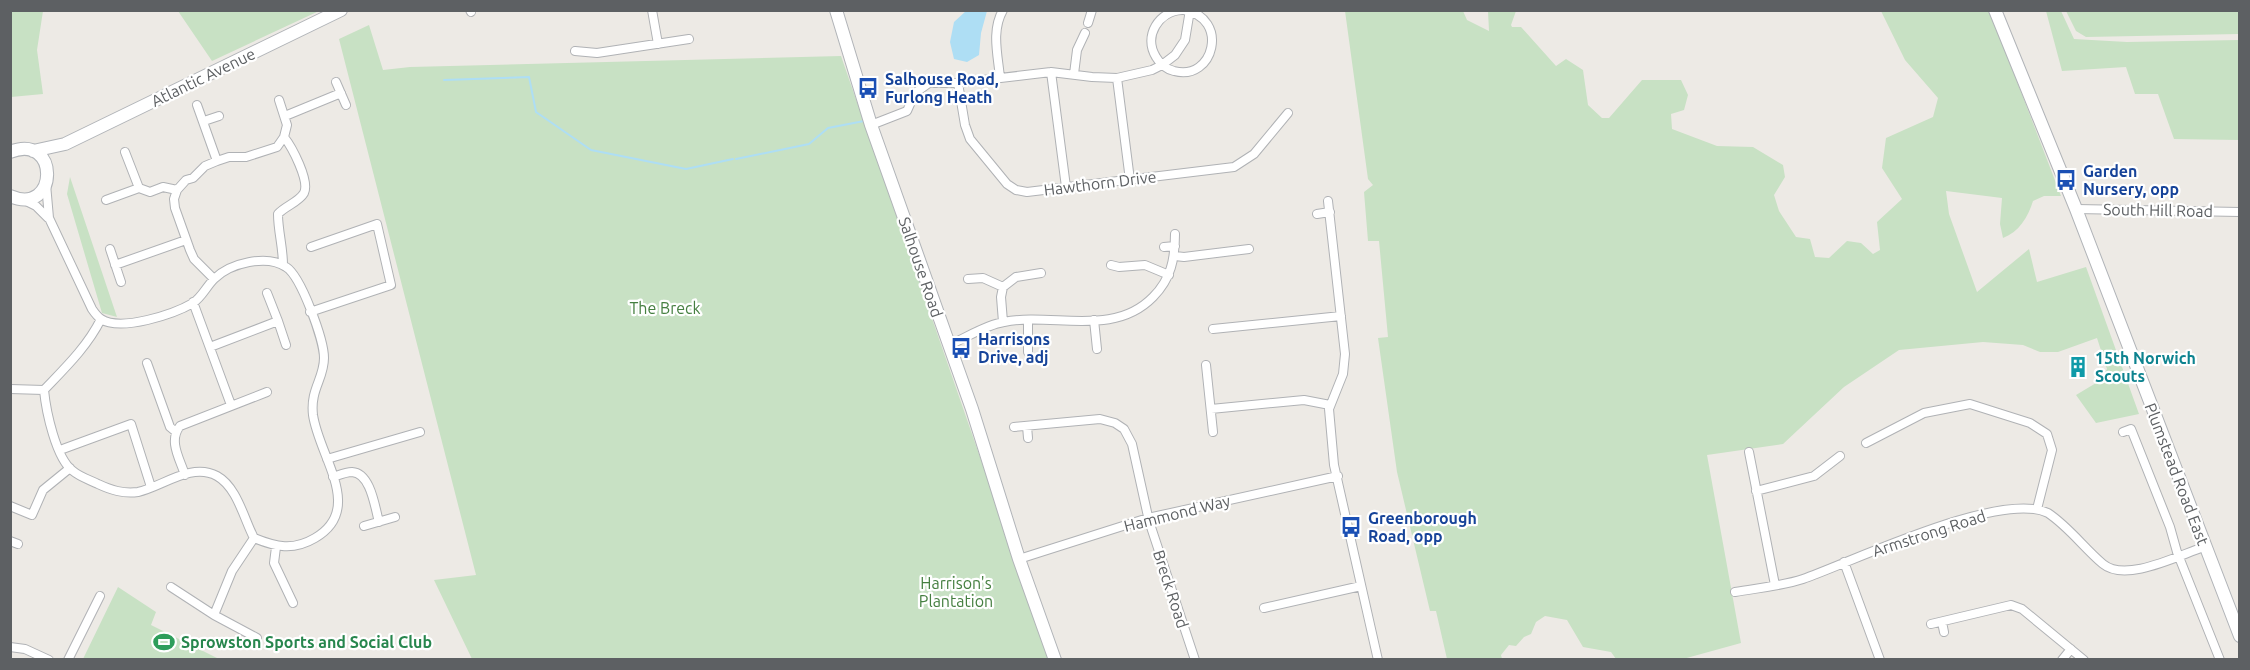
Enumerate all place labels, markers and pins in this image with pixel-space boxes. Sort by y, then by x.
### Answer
place label: Salhouse Road, Furlong Heath [885,70,999,106]
bus stop icon: Salhouse Road, Furlong Heath [856,76,880,100]
place label: Garden Nursery, opp [2083,162,2179,198]
bus stop icon: Garden Nursery, opp [2054,168,2078,192]
place label: Harrisons Drive, adj [978,330,1050,366]
bus stop icon: Harrisons Drive, adj [949,336,973,360]
place label: 15th Norwich Scouts [2095,349,2196,385]
building icon: 15th Norwich Scouts [2066,355,2090,379]
place label: Greenborough Road, opp [1368,509,1477,545]
bus stop icon: Greenborough Road, opp [1339,515,1363,539]
sports icon: Sprowston Sports and Social Club [152,630,176,654]
place label: Sprowston Sports and Social Club [181,633,432,651]

